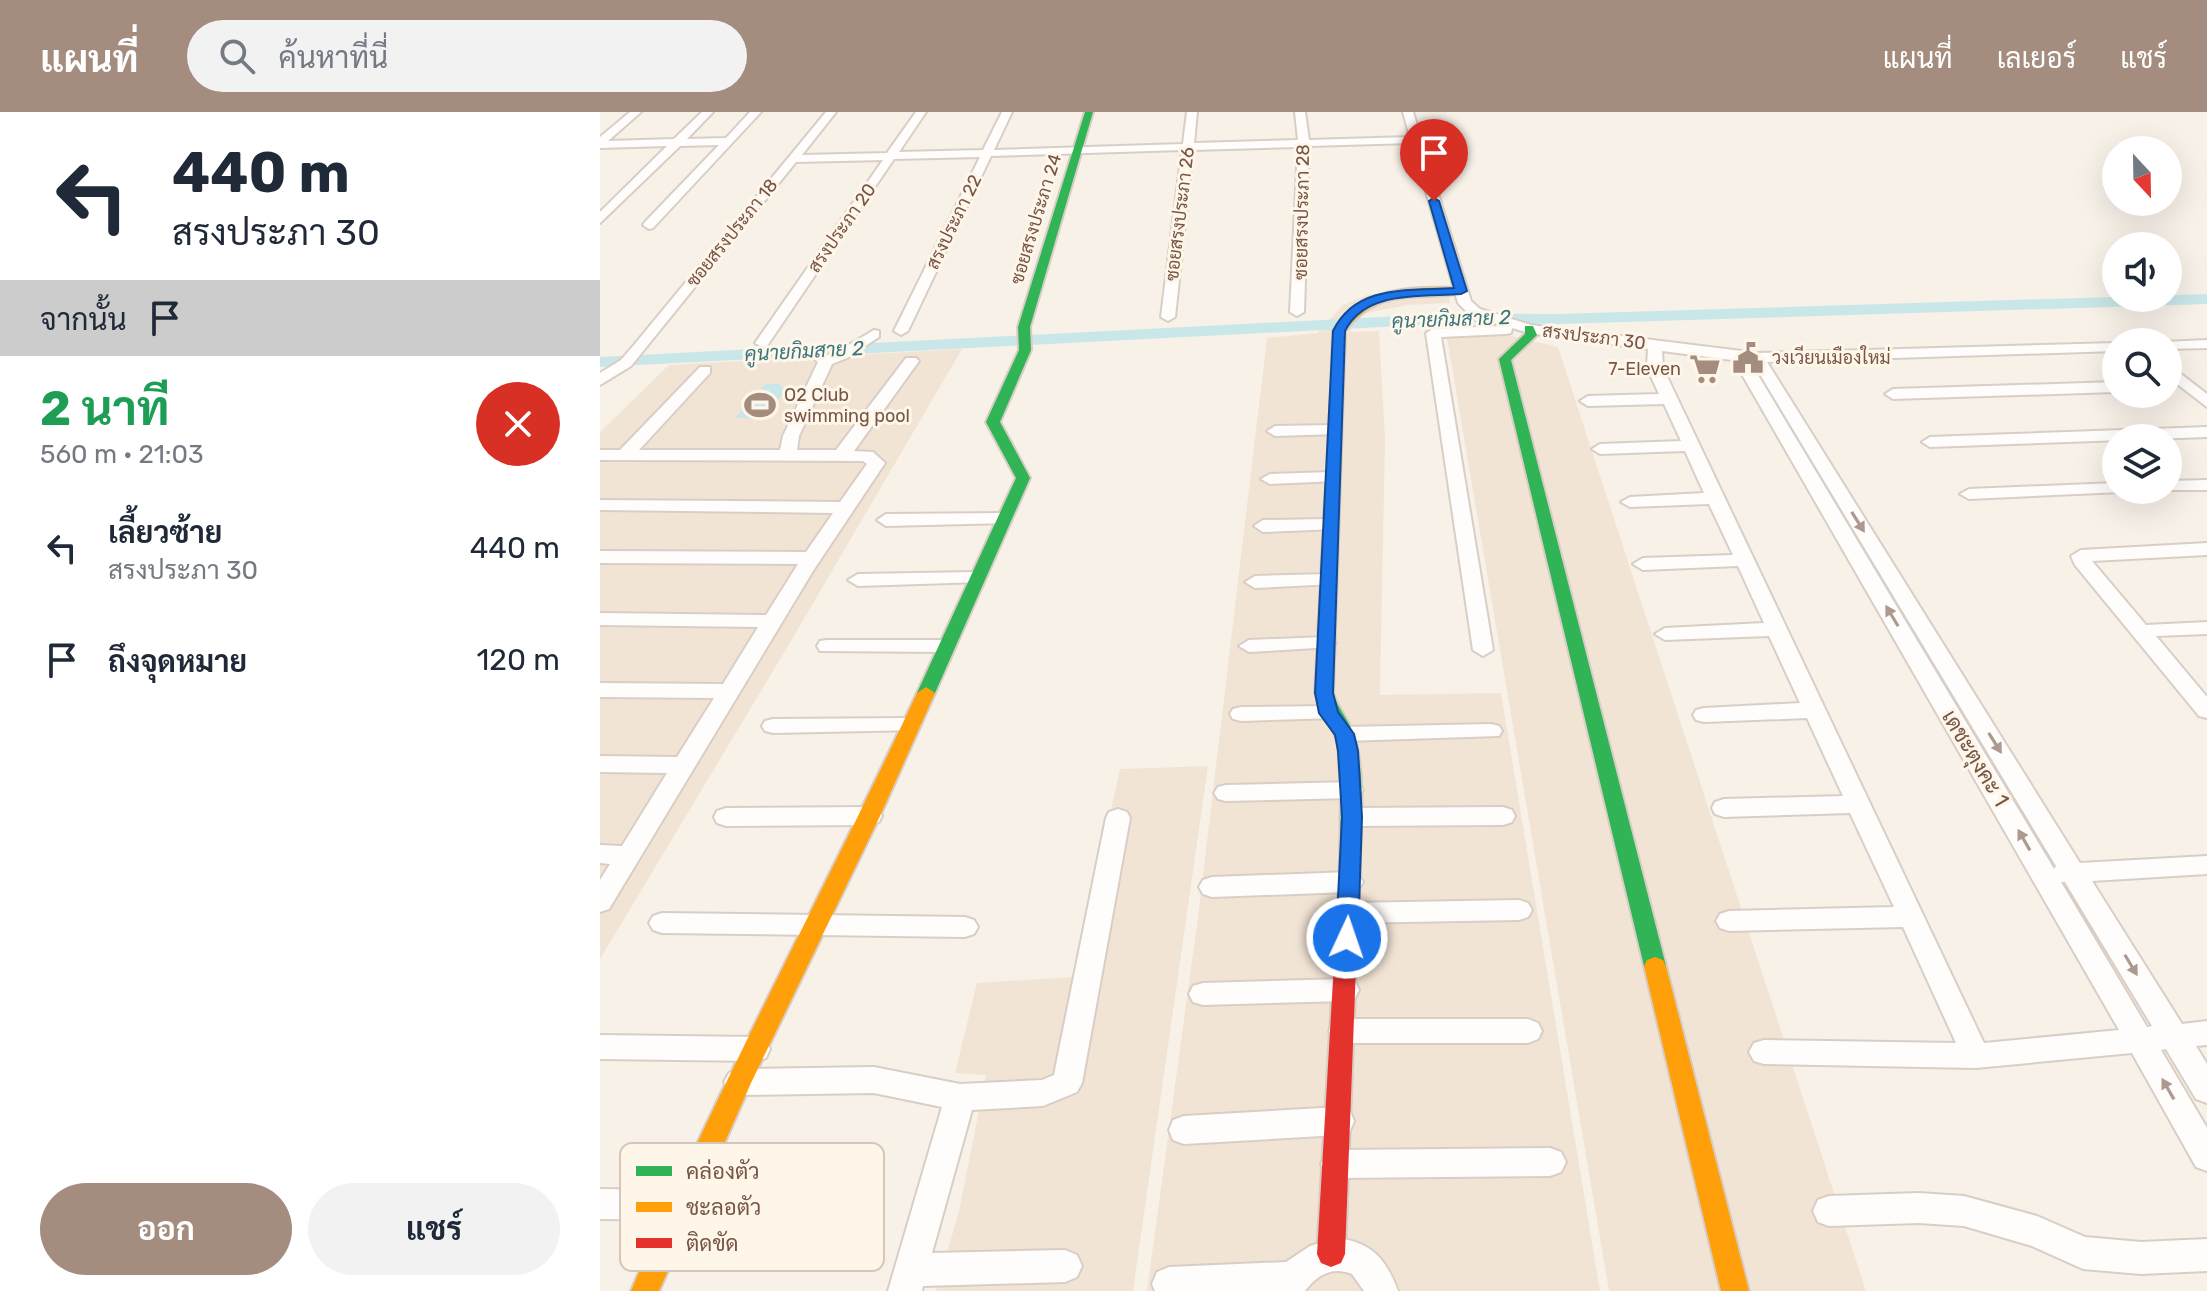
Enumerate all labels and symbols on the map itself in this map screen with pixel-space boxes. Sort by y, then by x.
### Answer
pin [1400,119,1468,201]
north arrow [2102,136,2182,216]
street label: ซอยสรงประภา 28 [1290,144,1314,280]
street label: ซอยสรงประภา 26 [1161,146,1199,282]
street label: ซอยสรงประภา 24 [1006,151,1066,287]
street label: สรงประภา 22 [922,171,986,273]
street label: ซอยสรงประภา 18 [682,174,782,292]
street label: สรงประภา 20 [803,179,881,277]
water label: คูนายกิมสาย 2 [1391,305,1511,336]
street label: สรงประภา 30 [1541,320,1647,354]
water label: คูนายกิมสาย 2 [744,336,865,369]
public building icon: วงเวียนเมืองใหม่ [1731,341,1765,375]
place label: วงเวียนเมืองใหม่ [1772,345,1891,369]
supermarket icon: 7-Eleven [1688,352,1722,386]
place label: 7-Eleven [1608,358,1681,380]
place label: O2 Club swimming pool [784,384,910,427]
sports icon: O2 Club swimming pool [743,388,777,422]
one-way arrow [1850,512,1865,533]
one-way arrow [1885,605,1899,627]
street label: เดชะตุงคะ 1 [1934,705,2015,813]
one-way arrow [1987,732,2001,754]
one-way arrow [2017,829,2031,851]
position arrow [1305,896,1389,980]
one-way arrow [2124,954,2138,976]
one-way arrow [2161,1078,2175,1101]
legend [620,1143,884,1271]
text: คล่องตัว [686,1158,760,1185]
text: ชะลอตัว [686,1194,761,1221]
text: ติดขัด [686,1230,738,1257]

